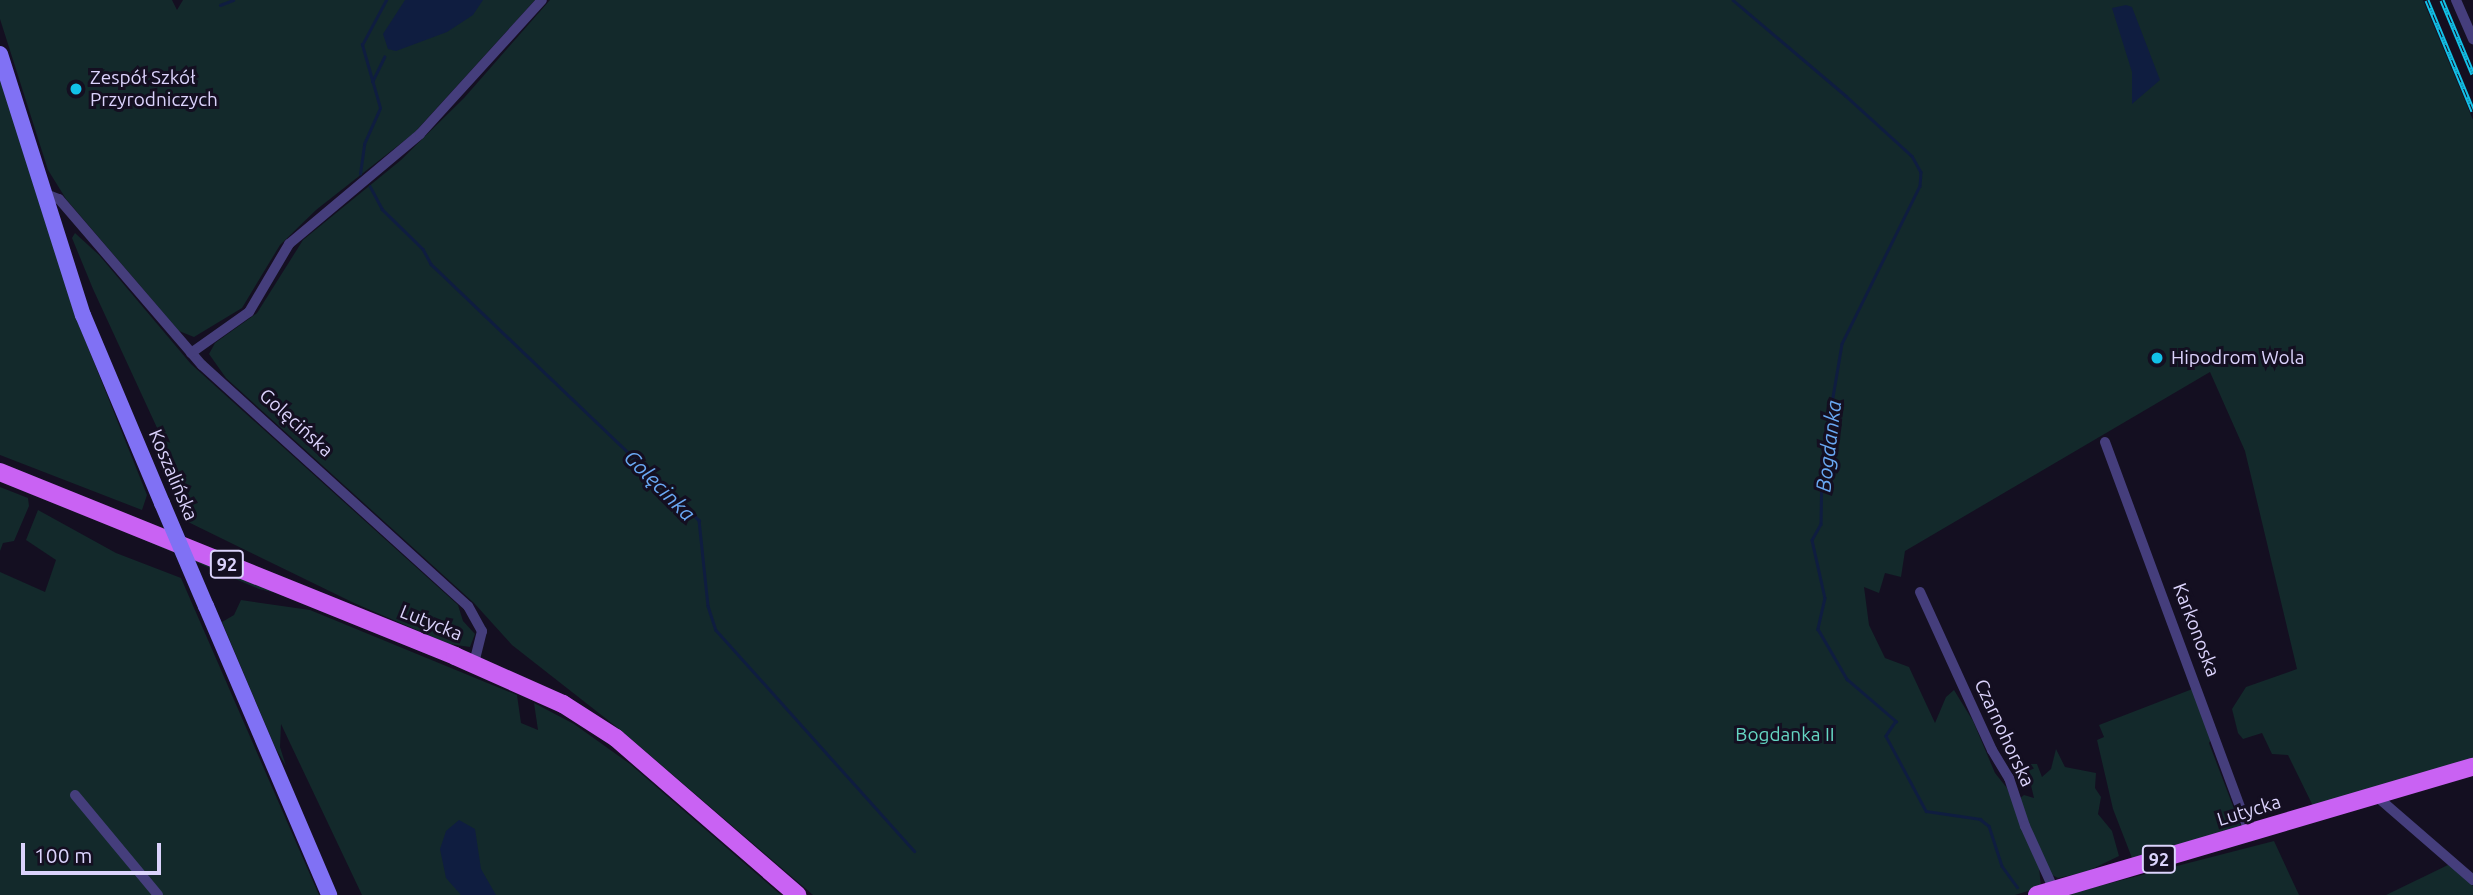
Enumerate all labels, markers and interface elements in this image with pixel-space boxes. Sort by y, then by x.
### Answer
place label: Zespół Szkół Przyrodniczych [90,67,218,111]
marker: Zespół Szkół Przyrodniczych [68,81,84,97]
place label: Hipodrom Wola [2171,347,2304,369]
marker: Hipodrom Wola [2149,350,2165,366]
street label: Golęcińska [255,384,337,462]
water label: Bogdanka [1810,399,1846,493]
street label: Koszalińska [144,426,202,524]
water label: Golęcinka [619,444,701,526]
road number: 92 [210,550,244,578]
street label: Karkonoska [2168,580,2224,680]
street label: Lutycka [396,600,466,646]
street label: Czarnohorska [1969,676,2039,790]
park label: Bogdanka II [1735,724,1835,746]
street label: Lutycka [2214,791,2284,831]
scale bar [24,828,164,872]
text: 100 m [34,843,92,867]
road number: 92 [2142,844,2176,874]

